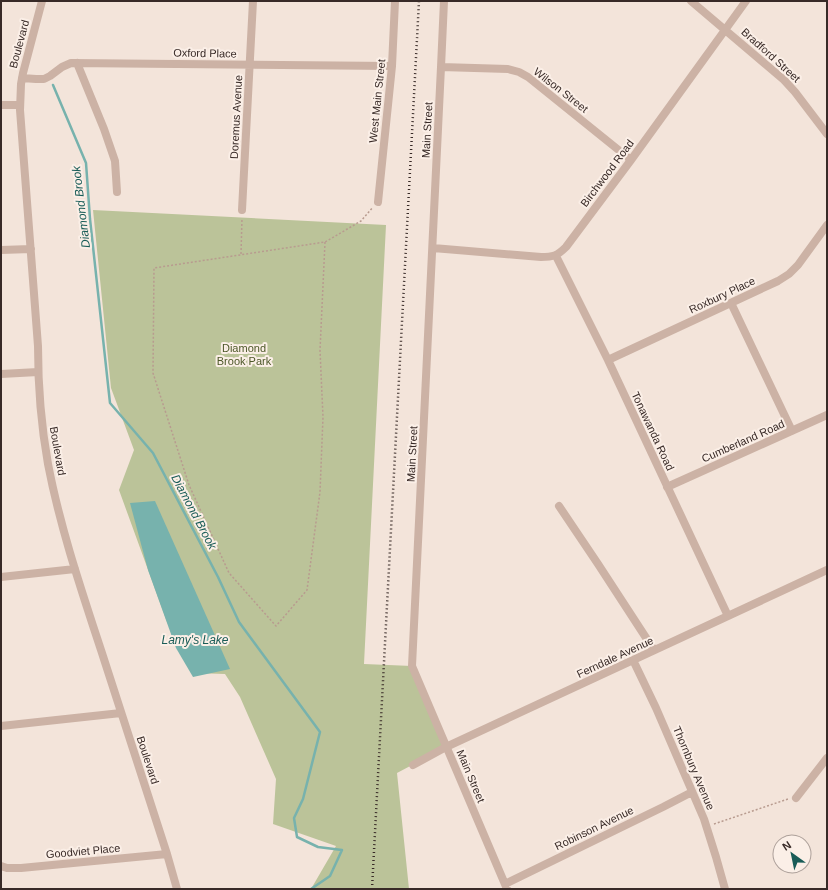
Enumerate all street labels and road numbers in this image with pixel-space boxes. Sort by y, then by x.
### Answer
street label: Boulevard [7,19,31,69]
street label: Bradford Street [739,26,803,84]
street label: Oxford Place [173,46,237,60]
street label: West Main Street [367,59,387,143]
street label: Wilson Street [532,65,590,115]
street label: Doremus Avenue [228,75,244,159]
street label: Main Street [420,102,434,158]
street label: Birchwood Road [578,137,636,209]
street label: Roxbury Place [687,274,757,316]
street label: Tonawanda Road [629,390,677,472]
street label: Cumberland Road [700,417,786,465]
street label: Boulevard [48,426,68,476]
street label: Main Street [405,426,419,482]
street label: Ferndale Avenue [575,634,655,680]
street label: Thornbury Avenue [671,724,717,812]
street label: Boulevard [135,735,161,785]
street label: Main Street [454,748,488,804]
street label: Robinson Avenue [553,804,635,852]
street label: Goodviet Place [45,842,121,860]

